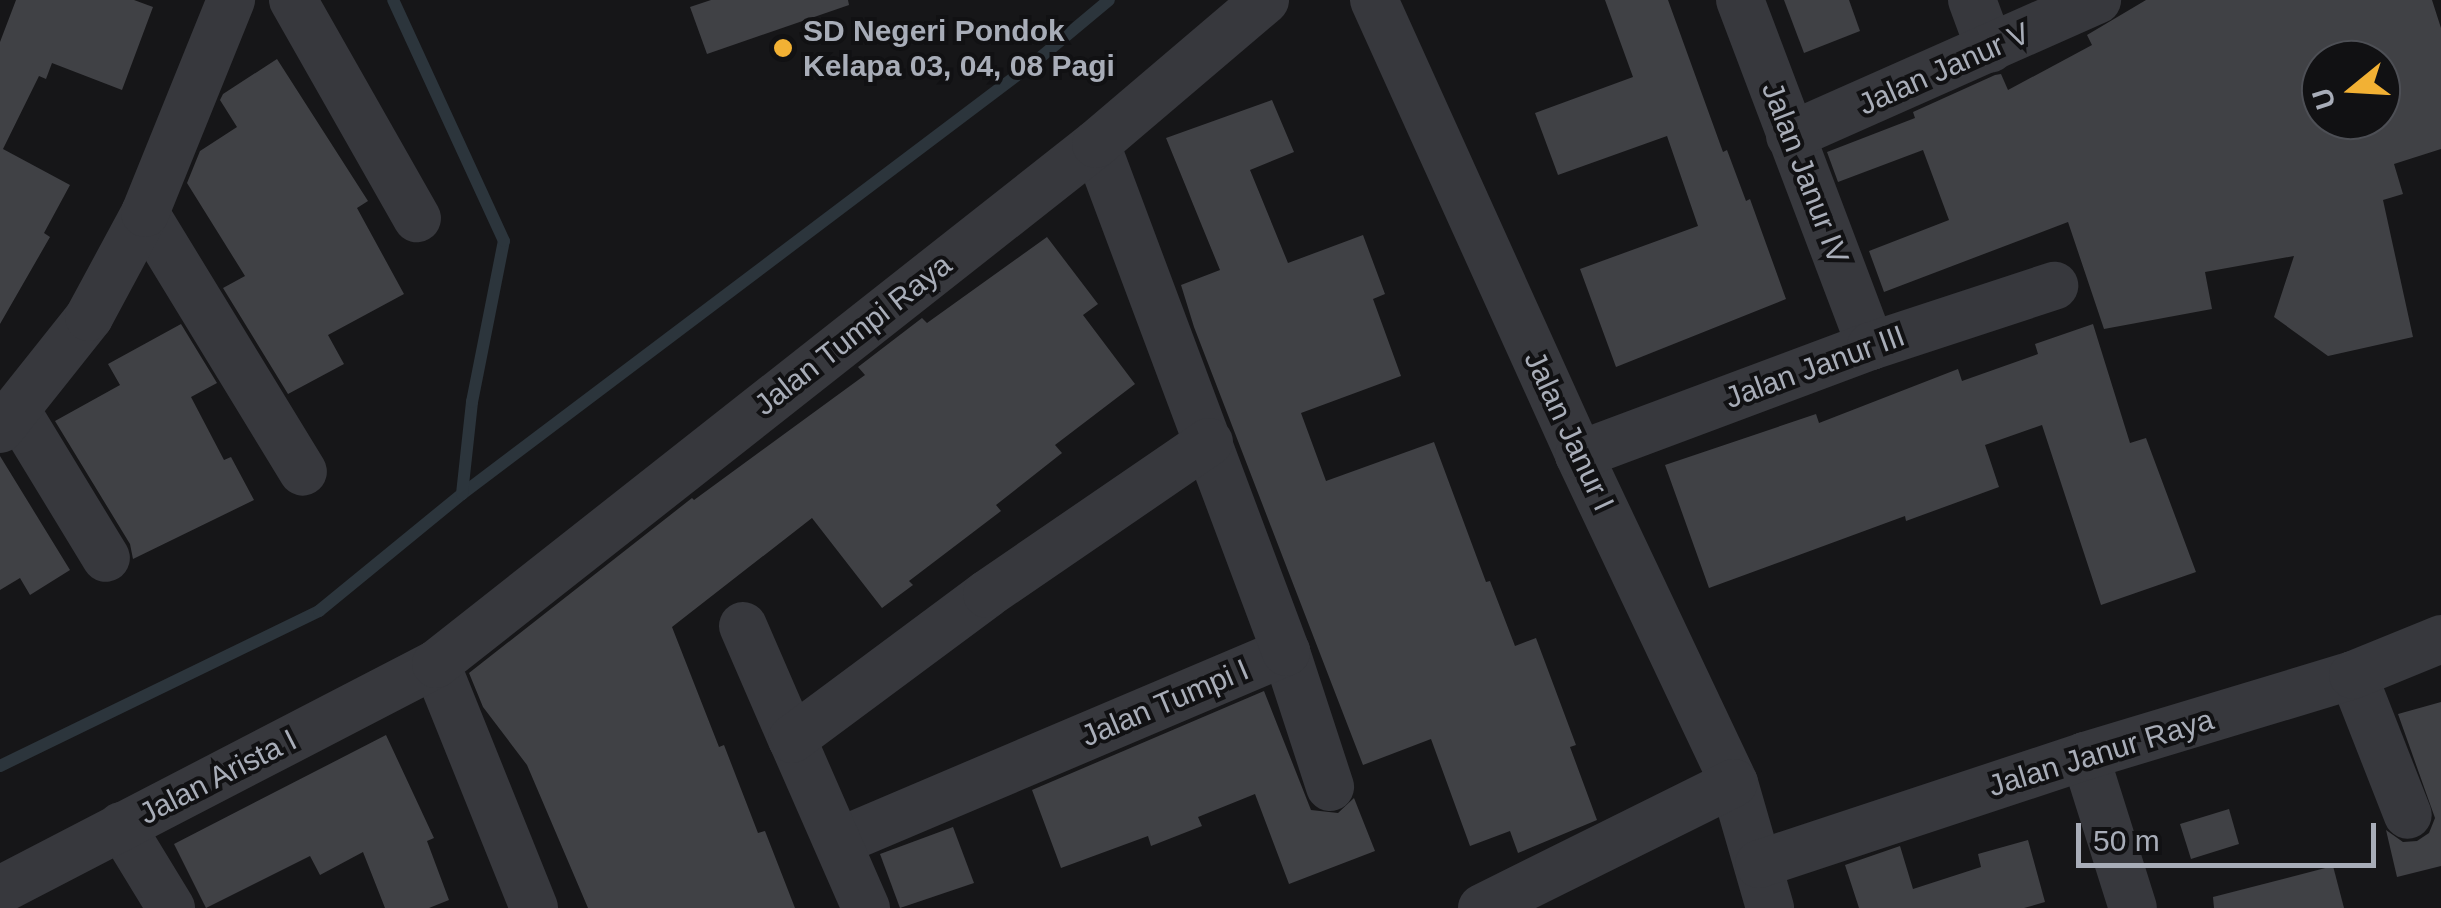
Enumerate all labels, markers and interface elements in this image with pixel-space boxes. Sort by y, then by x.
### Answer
place label: SD Negeri Pondok Kelapa 03, 04, 08 Pagi [803,13,1115,84]
street label: Jalan Janur V [1853,15,2035,123]
marker: SD Negeri Pondok Kelapa 03, 04, 08 Pagi [772,37,794,59]
north arrow [2301,40,2401,140]
street label: Jalan Janur IV [1754,77,1856,269]
text: U [2306,84,2342,113]
street label: Jalan Tumpi Raya [747,247,959,423]
street label: Jalan Janur III [1720,318,1910,416]
street label: Jalan Janur I [1516,346,1622,516]
street label: Jalan Tumpi I [1076,651,1254,755]
street label: Jalan Janur Raya [1984,702,2218,804]
street label: Jalan Arista I [133,722,303,832]
scale bar [2081,803,2381,865]
text: 50 m [2093,824,2160,857]

